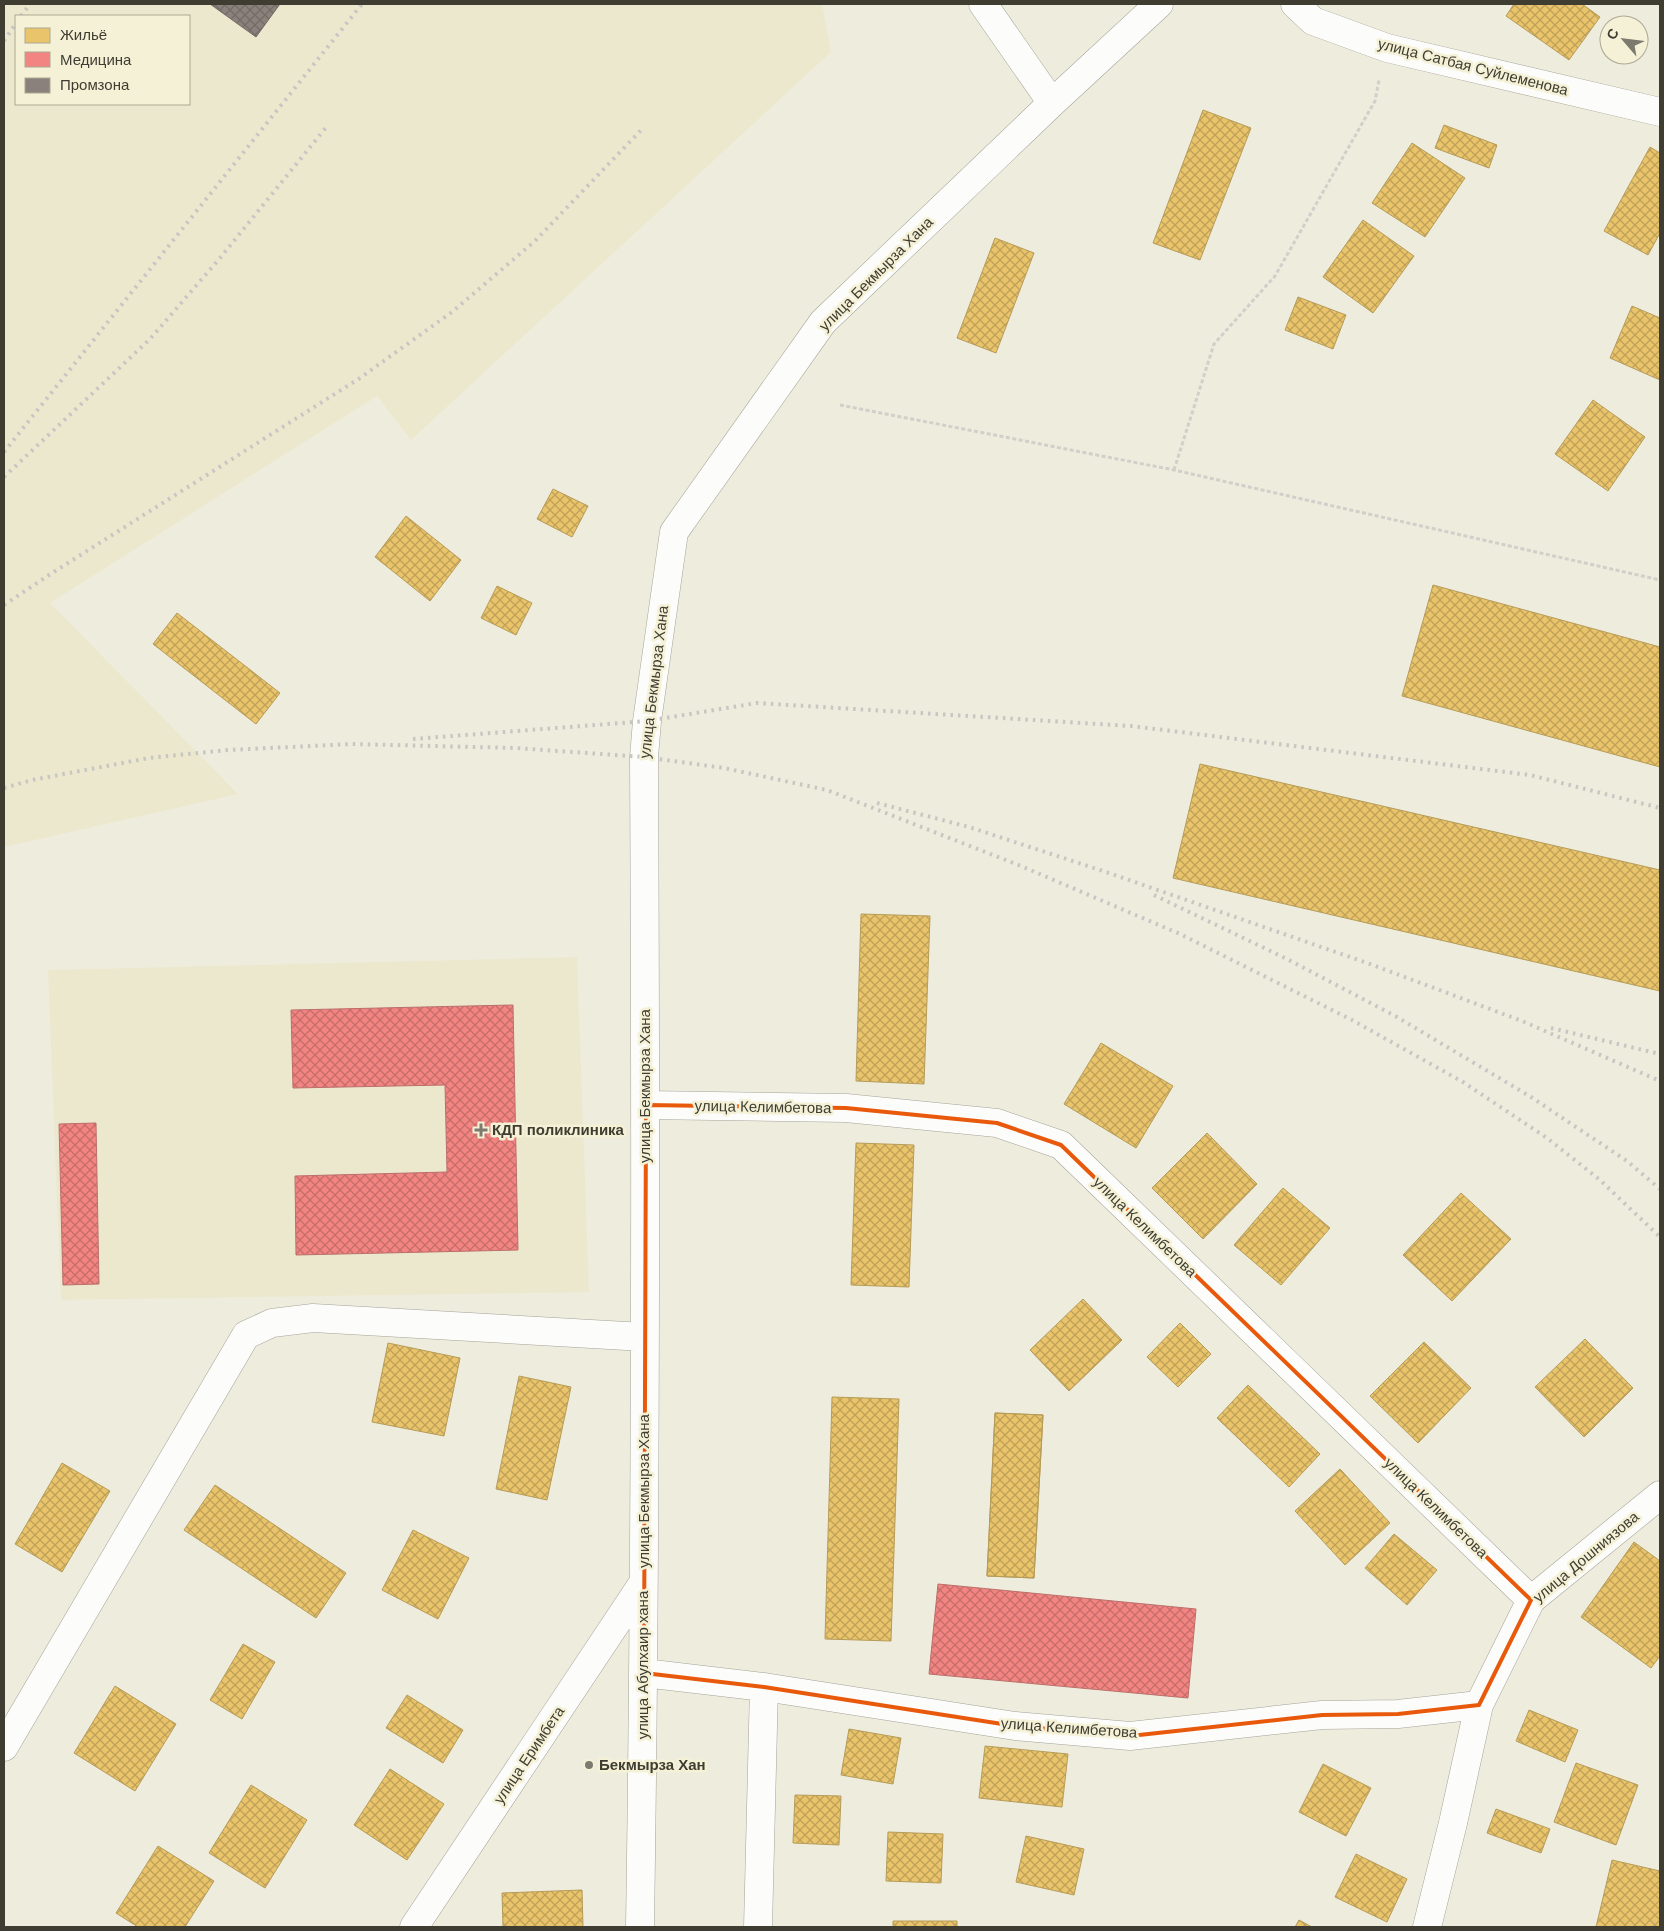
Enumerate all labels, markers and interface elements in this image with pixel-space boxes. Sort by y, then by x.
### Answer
legend [15,15,190,105]
north arrow [1599,15,1649,65]
text: Жильё [60,26,107,43]
text: С [1603,26,1622,42]
street label: улица Сатбая Суйлеменова [1376,35,1571,99]
text: Медицина [60,51,132,68]
text: Промзона [60,76,130,93]
street label: улица Бекмырза Хана [815,213,936,334]
street label: улица Бекмырза Хана [636,604,671,759]
street label: улица Бекмырза Хана [636,1008,653,1163]
street label: улица Келимбетова [695,1097,832,1116]
place label: КДП поликлиника [492,1121,625,1138]
marker: КДП поликлиника [474,1123,488,1137]
street label: улица Келимбетова [1090,1173,1201,1281]
street label: улица Бекмырза Хана [635,1413,652,1568]
street label: улица Келимбетова [1381,1454,1492,1562]
street label: улица Дошниязова [1530,1507,1642,1606]
street label: улица Абулхаир хана [634,1590,651,1739]
street label: улица Еримбета [490,1702,568,1807]
street label: улица Келимбетова [1000,1714,1138,1741]
place label: Бекмырза Хан [599,1756,706,1773]
marker: Бекмырза Хан [583,1759,595,1771]

